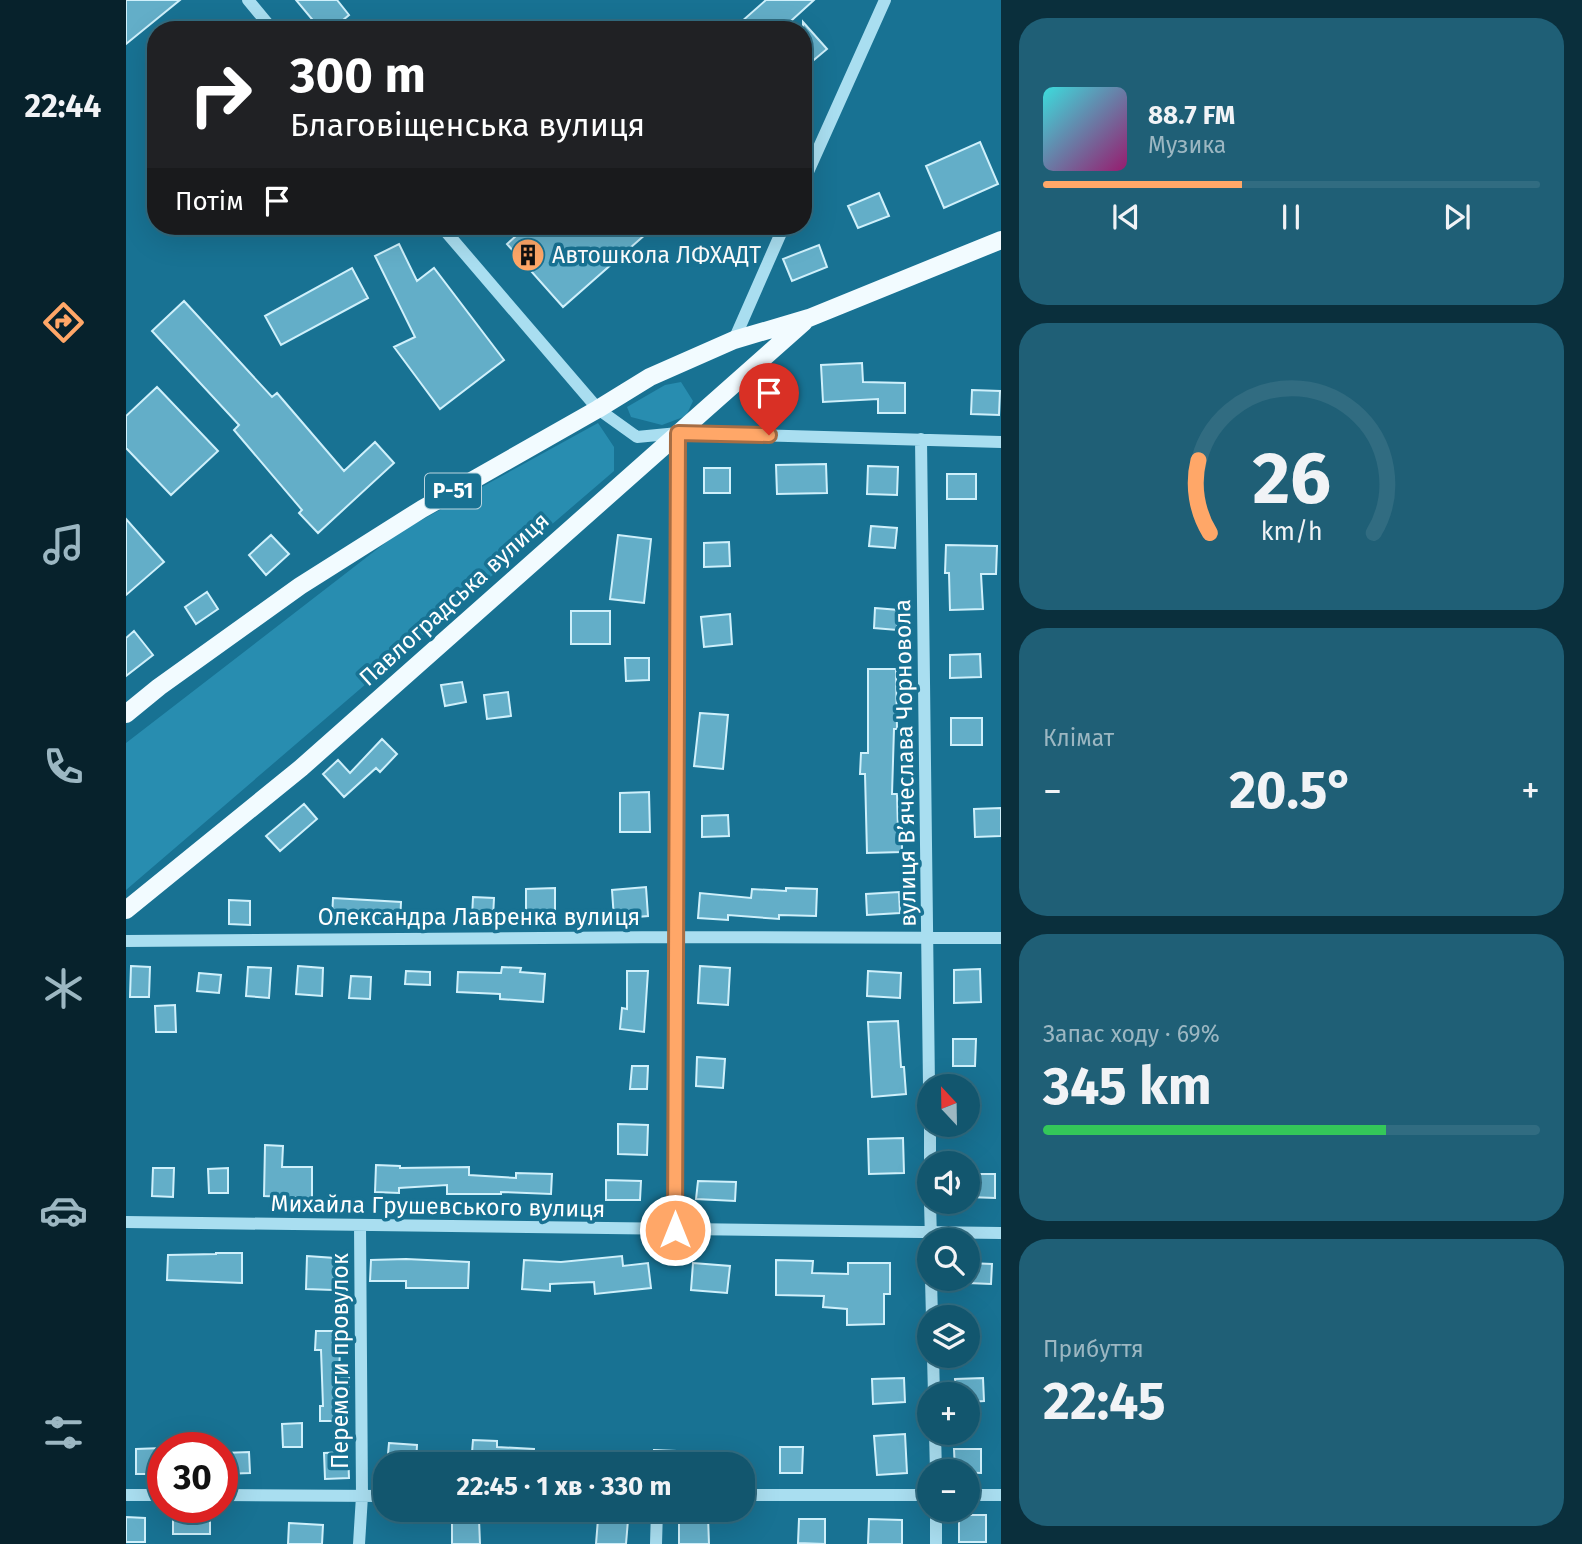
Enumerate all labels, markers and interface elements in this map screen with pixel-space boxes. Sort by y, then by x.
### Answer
text: 300 m [290,46,426,105]
icon: right [175,49,266,140]
text: 22:44 [25,87,101,125]
text: 88.7 FM [1148,100,1235,131]
text: Благовіщенська вулиця [290,106,645,144]
text: Музика [1148,131,1226,159]
icon: arrive [258,182,296,220]
text: Потім [175,186,244,217]
icon: previous [1107,198,1145,236]
icon: pause [1272,198,1310,236]
icon: next [1438,198,1476,236]
building icon: Автошкола ЛФХАДТ [509,236,547,274]
place label: Автошкола ЛФХАДТ [552,241,761,269]
icon: directions [39,298,88,347]
pin [739,363,799,435]
icon: arrive [750,374,788,412]
text: 26 [1252,435,1331,522]
road number: Р-51 [425,474,481,508]
street label: Павлоградська вулиця [353,506,555,692]
text: km/h [1261,517,1322,547]
icon: music [39,520,88,569]
street label: вулиця В’ячеслава Чорновола [888,599,922,927]
text: Клімат [1043,724,1114,752]
icon: phone [39,742,88,791]
text: 20.5° [1229,759,1354,822]
text: − [1043,768,1062,814]
text: + [1521,768,1540,814]
street label: Олександра Лавренка вулиця [318,903,640,931]
icon: climate [39,964,88,1013]
text: Запас ходу · 69% [1043,1020,1220,1048]
text: 345 km [1043,1055,1212,1118]
north arrow [917,1074,980,1138]
map controls [917,1074,980,1522]
button: sound [917,1151,980,1214]
icon: car [39,1186,88,1235]
street label: Михайла Грушевського вулиця [270,1189,606,1223]
position arrow [638,1193,712,1267]
button: search [917,1228,980,1291]
street label: Перемоги провулок [326,1253,354,1469]
button: layers [917,1305,980,1368]
text: Прибуття [1043,1335,1144,1363]
text: 22:45 [1043,1370,1166,1433]
button: + [917,1382,980,1445]
icon: filters [39,1408,88,1457]
speed limit sign: 30 [147,1432,238,1523]
button: − [917,1459,980,1522]
text: 22:45 · 1 хв · 330 m [457,1471,671,1502]

